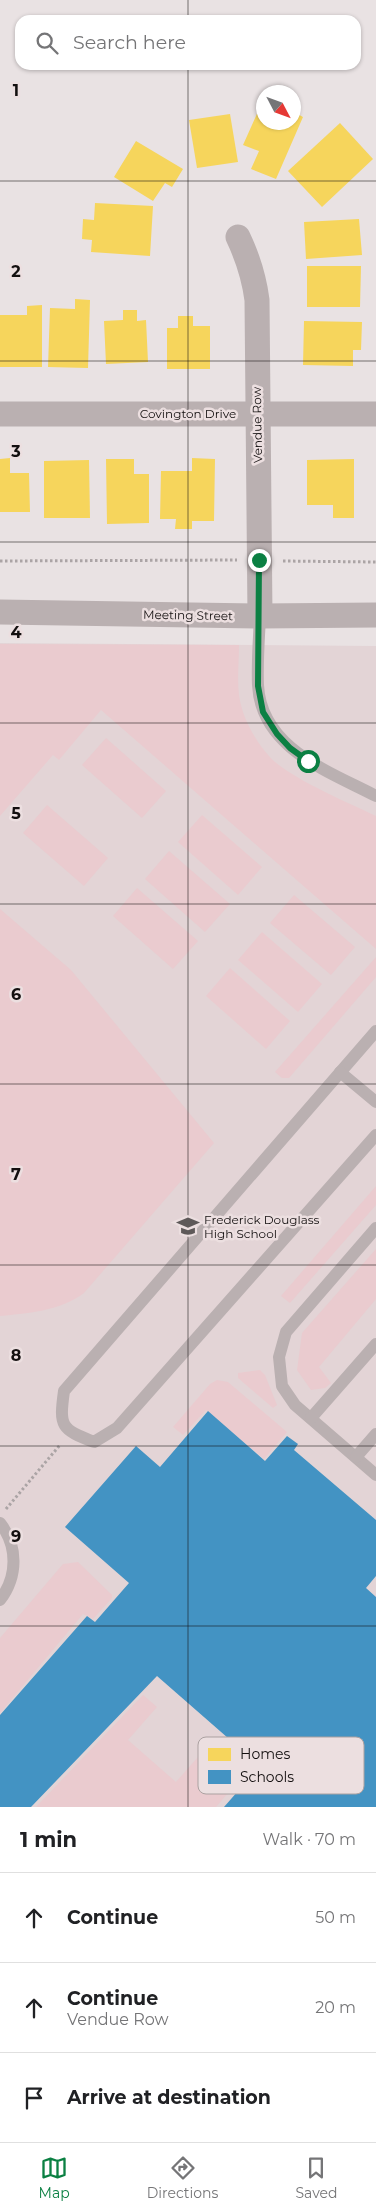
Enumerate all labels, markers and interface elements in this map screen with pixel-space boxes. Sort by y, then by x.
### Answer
search box [15,15,361,70]
icon: search [33,29,61,57]
text: Search here [73,31,186,54]
text: 1 [13,81,19,100]
north arrow [256,85,301,130]
text: 2 [11,262,21,281]
street label: Vendue Row [249,386,265,463]
street label: Covington Drive [140,406,236,421]
text: 3 [10,442,21,461]
route end [248,549,271,572]
street label: Meeting Street [143,607,233,623]
text: 4 [10,623,22,642]
route start [297,750,320,773]
text: 5 [11,804,21,823]
text: 6 [11,985,21,1004]
text: 7 [11,1165,21,1184]
place label: Frederick Douglass High School [204,1212,320,1241]
school or university icon: Frederick Douglass High School [175,1213,201,1239]
text: 8 [11,1346,21,1365]
text: 9 [11,1527,21,1546]
legend [198,1737,364,1794]
text: Homes [240,1745,290,1763]
text: Schools [240,1768,294,1786]
text: 1 min [20,1827,77,1852]
text: Walk · 70 m [263,1830,356,1849]
icon: ahead [20,1904,48,1932]
text: Continue [67,1906,158,1929]
text: 50 m [315,1908,356,1927]
text: Continue [67,1987,158,2010]
icon: ahead [20,1994,48,2022]
text: 20 m [315,1998,356,2017]
text: Vendue Row [67,2010,169,2029]
icon: arrive [20,2084,48,2112]
text: Arrive at destination [67,2086,271,2109]
tab: Map [39,2154,70,2202]
tab: Directions [147,2154,218,2202]
tab: Saved [295,2154,337,2202]

